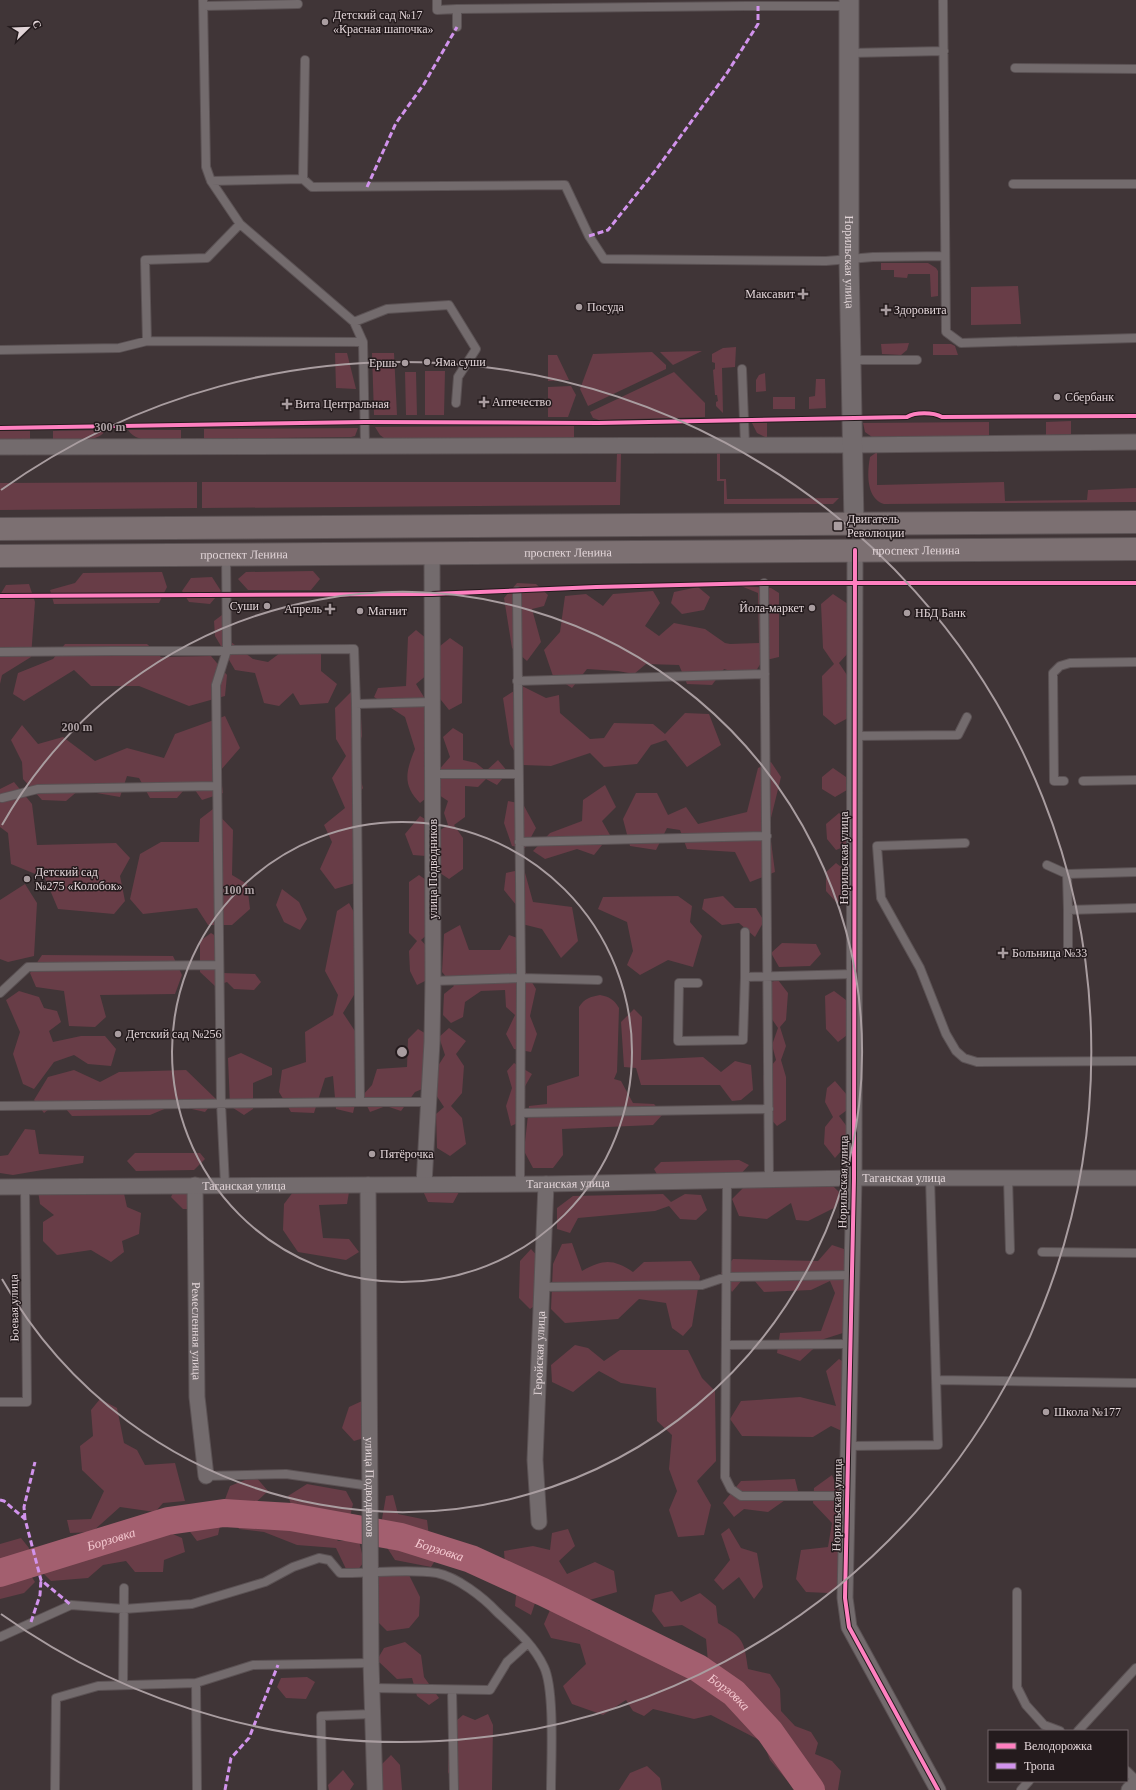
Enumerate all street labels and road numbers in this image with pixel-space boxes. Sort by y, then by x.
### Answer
street label: Норильская улица [842,215,857,309]
street label: проспект Ленина [872,543,961,558]
street label: проспект Ленина [524,545,613,560]
street label: проспект Ленина [200,547,289,562]
street label: Норильская улица [837,811,851,905]
street label: улица Подводников [426,819,440,919]
street label: Норильская улица [835,1135,851,1229]
street label: Таганская улица [862,1171,946,1185]
street label: Таганская улица [526,1176,611,1191]
street label: Таганская улица [202,1178,286,1193]
street label: Боевая улица [6,1274,22,1342]
street label: Ремесленная улица [189,1282,204,1381]
street label: Геройская улица [531,1310,548,1396]
street label: улица Подводников [363,1437,377,1537]
street label: Норильская улица [829,1458,845,1552]

